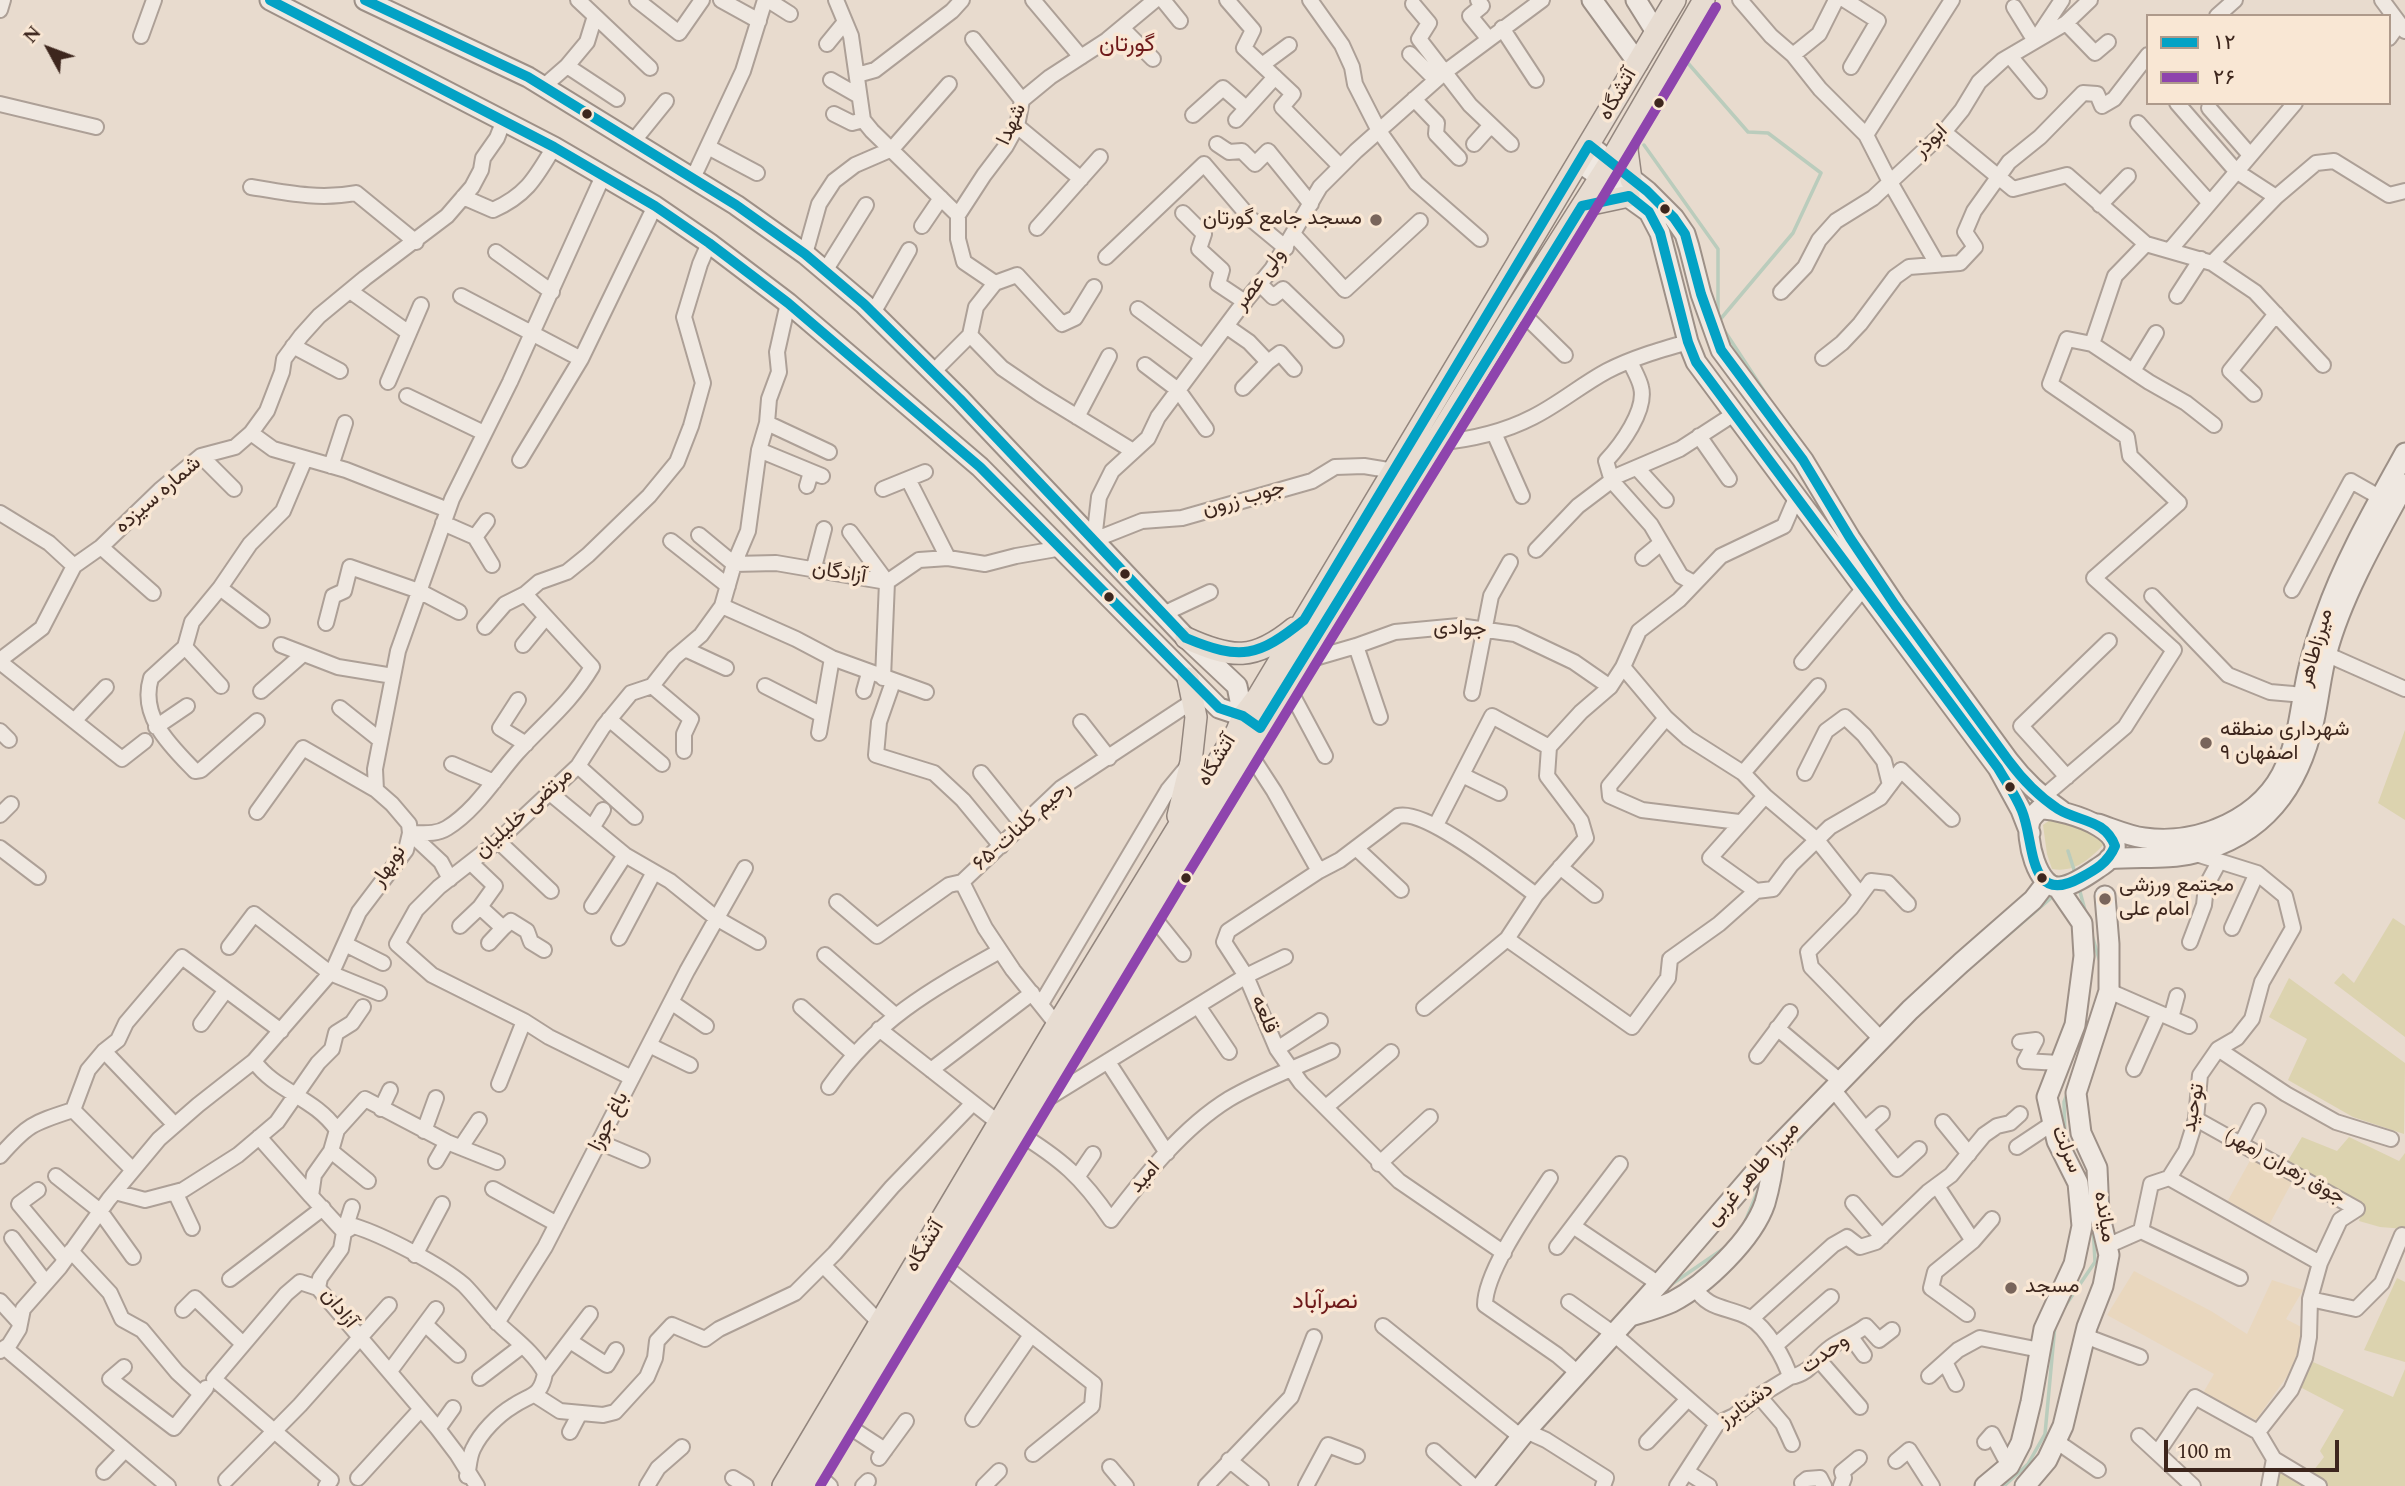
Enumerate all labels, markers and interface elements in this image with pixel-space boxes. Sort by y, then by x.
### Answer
north arrow [14,14,84,84]
legend [2146,14,2391,105]
text: N [17,20,49,50]
text: ۱۲ [2213,27,2236,59]
district label: گورتان [1099,32,1155,60]
text: ۲۶ [2213,62,2236,94]
street label: آتشگاه [1594,65,1644,125]
unlabelled marker [1652,96,1666,110]
street label: شهدا [992,100,1034,150]
unlabelled marker [580,107,594,121]
street label: ابوذر [1910,120,1954,164]
unlabelled marker [1658,202,1672,216]
place label: مسجد جامع گورتان [1203,207,1362,233]
marker: مسجد جامع گورتان [1368,212,1384,228]
street label: ولی عصر [1229,244,1293,316]
street label: شماره سیزده [111,452,207,540]
street label: جوب زرون [1200,476,1288,524]
street label: آزادگان [810,557,868,591]
unlabelled marker [1118,567,1132,581]
unlabelled marker [1102,590,1116,604]
street label: میرزاطاهر [2294,606,2340,690]
street label: جوادی [1433,616,1487,644]
place label: شهرداری منطقه ۹ اصفهان [2220,718,2349,768]
street label: آتشگاه [1193,731,1243,791]
marker: شهرداری منطقه ۹ اصفهان [2198,735,2214,751]
street label: مرتضی خلیلیان [471,763,579,865]
street label: ۶۵-رحیم کلنات [969,776,1077,878]
unlabelled marker [2003,780,2017,794]
street label: نوبهار [367,841,413,893]
unlabelled marker [1179,871,1193,885]
unlabelled marker [2035,871,2049,885]
place label: مجتمع ورزشی امام علی [2119,874,2234,924]
marker: مجتمع ورزشی امام علی [2097,891,2113,907]
street label: قلعه [1244,992,1282,1038]
street label: توحید [2178,1082,2212,1134]
street label: باغ جوزا [584,1088,636,1156]
street label: میرزا طاهر غربی [1702,1117,1806,1233]
street label: سرلت [2044,1123,2086,1177]
street label: جوق زهران (مهر) [2219,1124,2349,1212]
street label: امید [1125,1157,1167,1199]
street label: میانده [2087,1190,2119,1244]
street label: آتشگاه [901,1217,951,1277]
place label: مسجد [2025,1275,2079,1301]
marker: مسجد [2003,1280,2019,1296]
street label: آزادان [314,1284,362,1334]
district label: نصرآباد [1292,1289,1358,1317]
street label: وحدت [1797,1329,1855,1381]
street label: دشتابرز [1715,1378,1779,1434]
scale bar [2167,1426,2342,1470]
text: 100 m [2177,1436,2232,1468]

